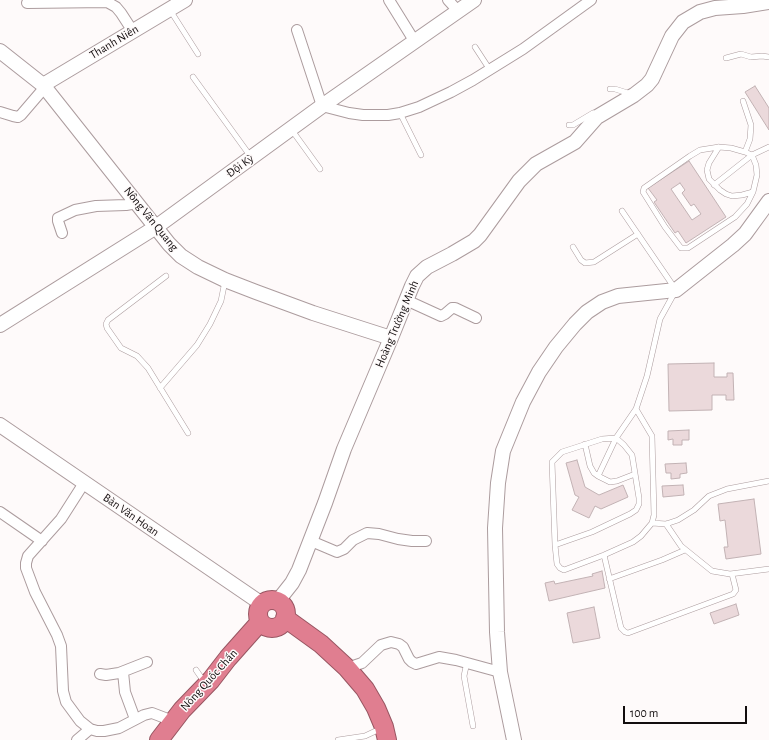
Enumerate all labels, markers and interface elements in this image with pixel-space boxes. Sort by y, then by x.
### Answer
street label: Thanh Niên [87,22,141,62]
street label: Đội Kỳ [224,151,256,181]
street label: Nông Văn Quang [121,184,181,254]
street label: Hoàng Trường Minh [372,278,422,370]
street label: Bàn Văn Hoan [100,490,162,540]
street label: Nông Quốc Chấn [178,646,240,714]
scale bar [625,698,749,724]
text: 100 m [630,707,658,719]

